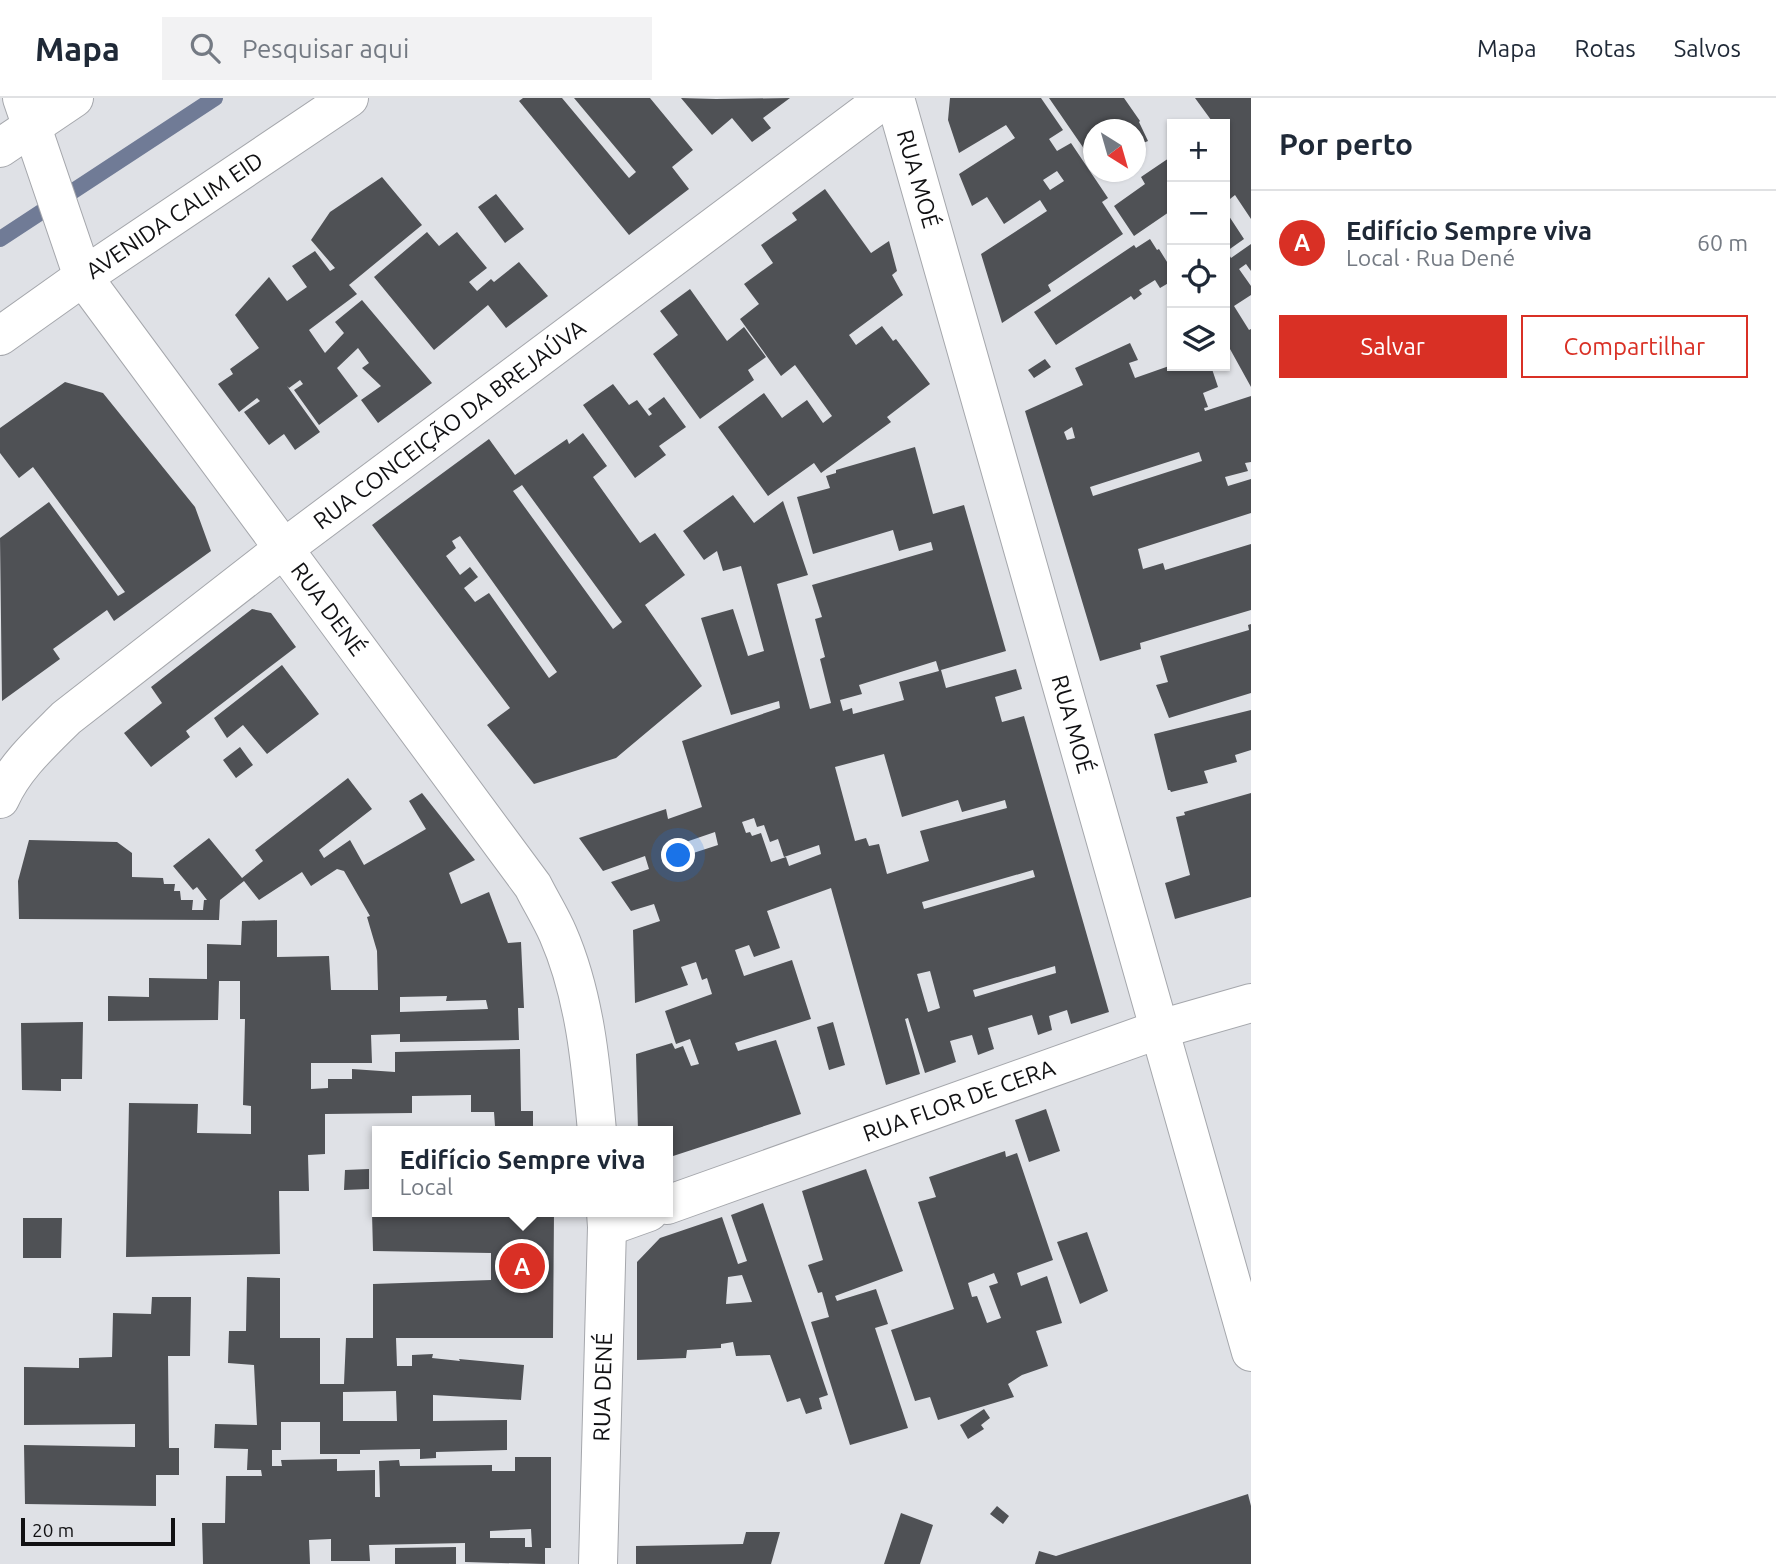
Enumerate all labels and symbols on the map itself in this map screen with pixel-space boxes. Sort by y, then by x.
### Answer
north arrow [1083,119,1146,182]
street label: RUA MOÉ [893,127,945,231]
street label: AVENIDA CALIM EID [81,147,267,283]
street label: RUA CONCEIÇÃO DA BREJAÚVA [308,314,590,534]
street label: RUA DENÉ [286,558,372,660]
street label: RUA MOÉ [1047,672,1100,776]
your location [661,838,695,872]
street label: RUA FLOR DE CERA [859,1055,1058,1146]
pin: A [499,1240,545,1292]
street label: RUA DENÉ [588,1332,616,1442]
scale bar [21,1515,175,1547]

